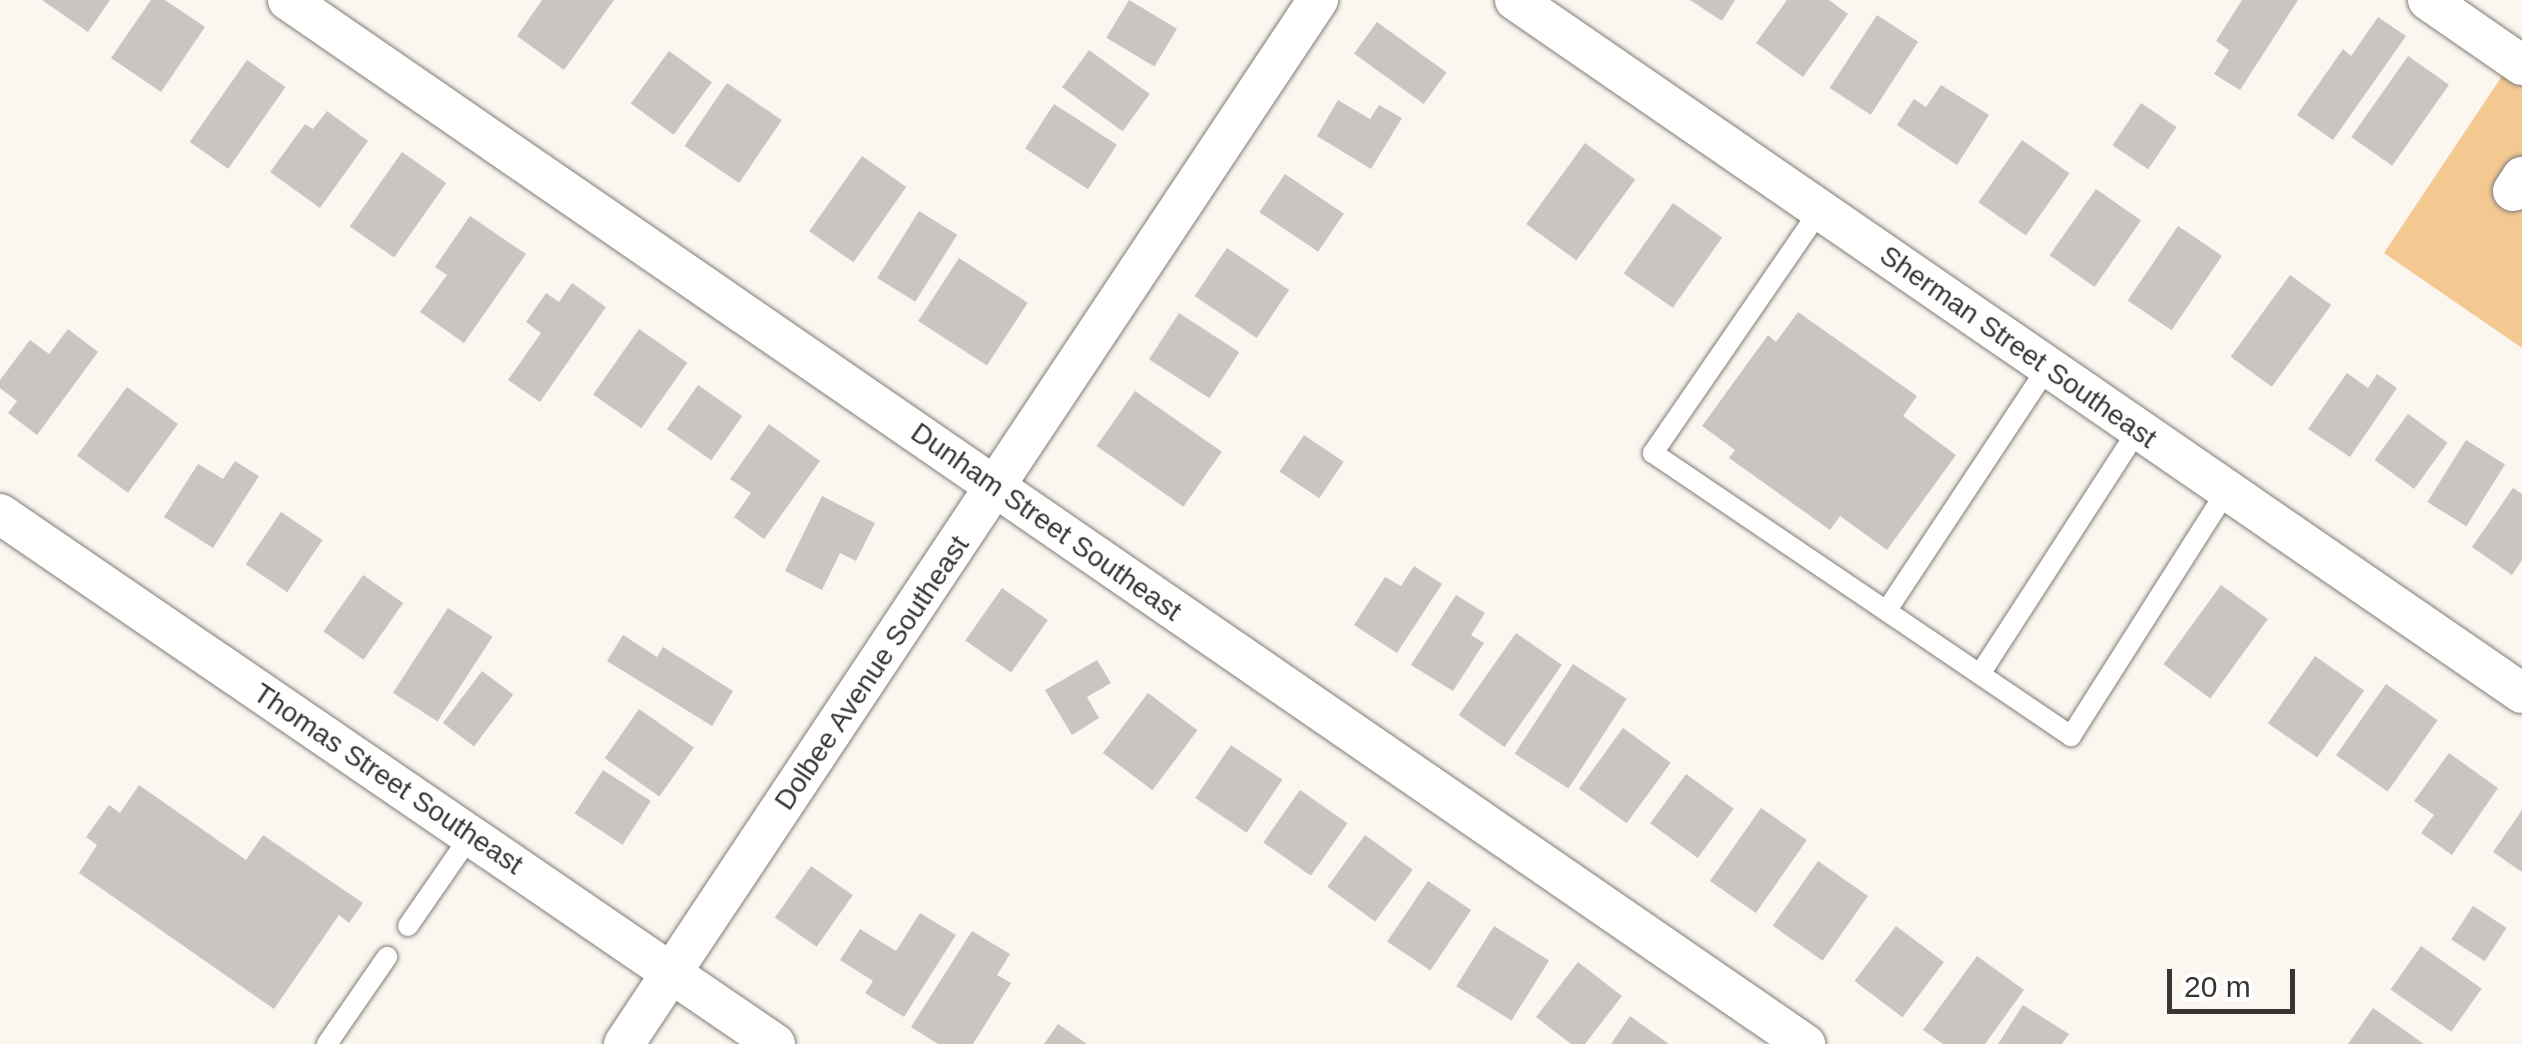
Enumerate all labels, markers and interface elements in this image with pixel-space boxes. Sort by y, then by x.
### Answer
street label: Sherman Street Southeast [1873,239,2163,455]
street label: Dunham Street Southeast [904,416,1188,628]
street label: Dolbee Avenue Southeast [767,529,977,817]
street label: Thomas Street Southeast [247,676,529,882]
scale bar [2172,949,2300,1011]
text: 20 m [2184,970,2251,1003]

